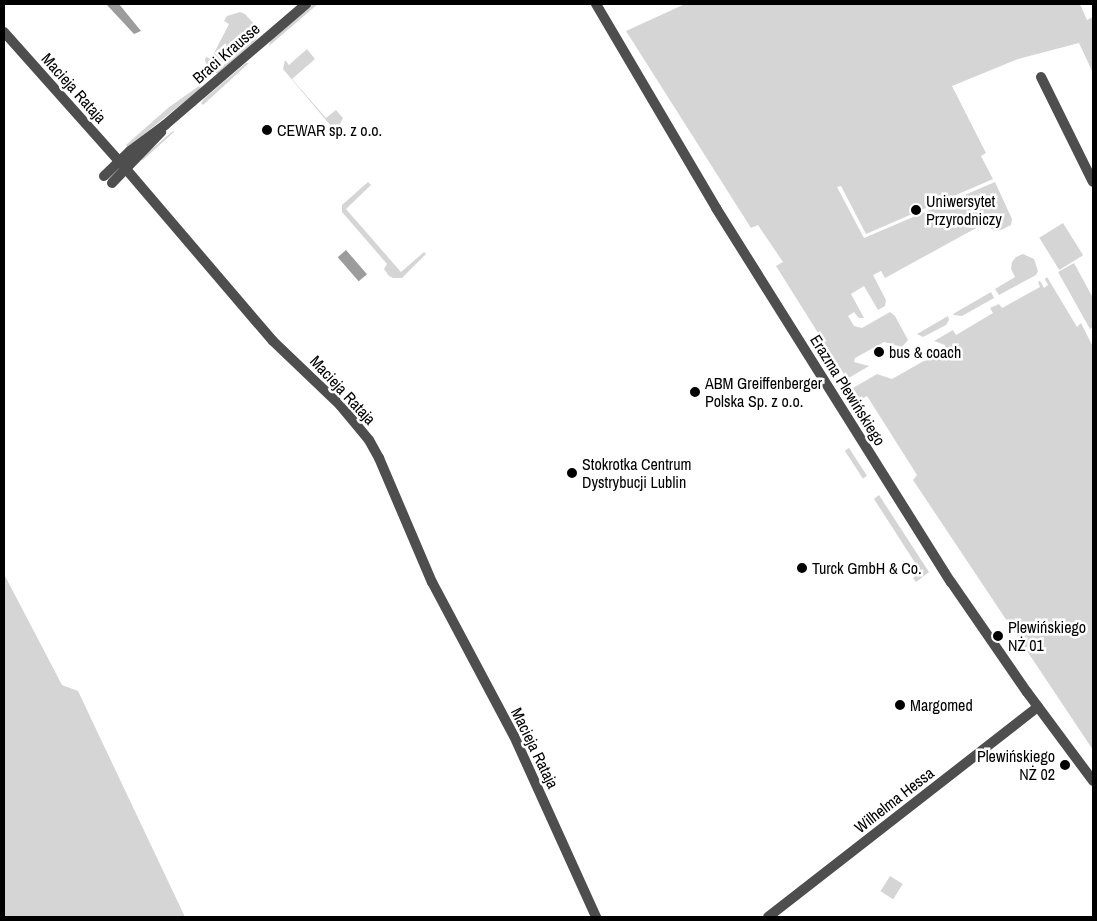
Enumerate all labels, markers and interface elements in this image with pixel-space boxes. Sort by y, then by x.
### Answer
street label: Braci Krausse [189,19,263,87]
street label: Macieja Rataja [38,49,110,127]
place label: CEWAR sp. z o.o. [277,120,382,140]
marker: CEWAR sp. z o.o. [261,124,273,136]
place label: Uniwersytet Przyrodniczy [926,191,1002,229]
marker: Uniwersytet Przyrodniczy [910,204,922,216]
street label: Erazma Plewińskiego [806,331,890,449]
place label: bus & coach [889,342,961,362]
marker: bus & coach [873,346,885,358]
street label: Macieja Rataja [306,351,380,429]
place label: ABM Greiffenberger Polska Sp. z o.o. [705,373,822,411]
marker: ABM Greiffenberger Polska Sp. z o.o. [689,386,701,398]
place label: Stokrotka Centrum Dystrybucji Lublin [582,454,691,492]
marker: Stokrotka Centrum Dystrybucji Lublin [566,467,578,479]
place label: Turck GmbH & Co. [812,558,922,578]
marker: Turck GmbH & Co. [796,562,808,574]
place label: Plewińskiego NŻ 01 [1008,617,1086,655]
marker: Plewińskiego NŻ 01 [992,630,1004,642]
place label: Margomed [910,695,973,715]
marker: Margomed [894,699,906,711]
street label: Macieja Rataja [507,704,563,792]
place label: Plewińskiego NŻ 02 [977,746,1055,784]
marker: Plewińskiego NŻ 02 [1059,759,1071,771]
street label: Wilhelma Hessa [850,763,938,837]

